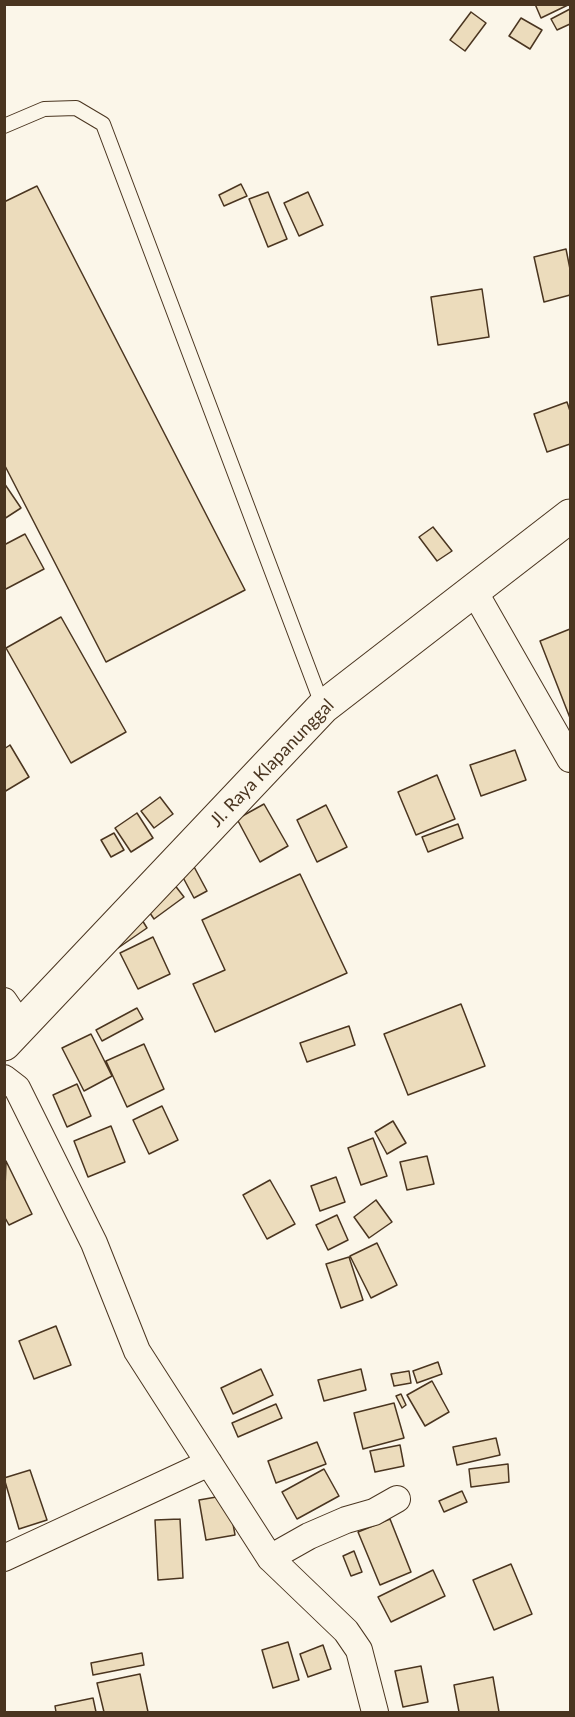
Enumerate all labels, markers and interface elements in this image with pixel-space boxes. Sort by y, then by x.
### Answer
street label: Jl. Raya Klapanunggal [205,695,339,831]

